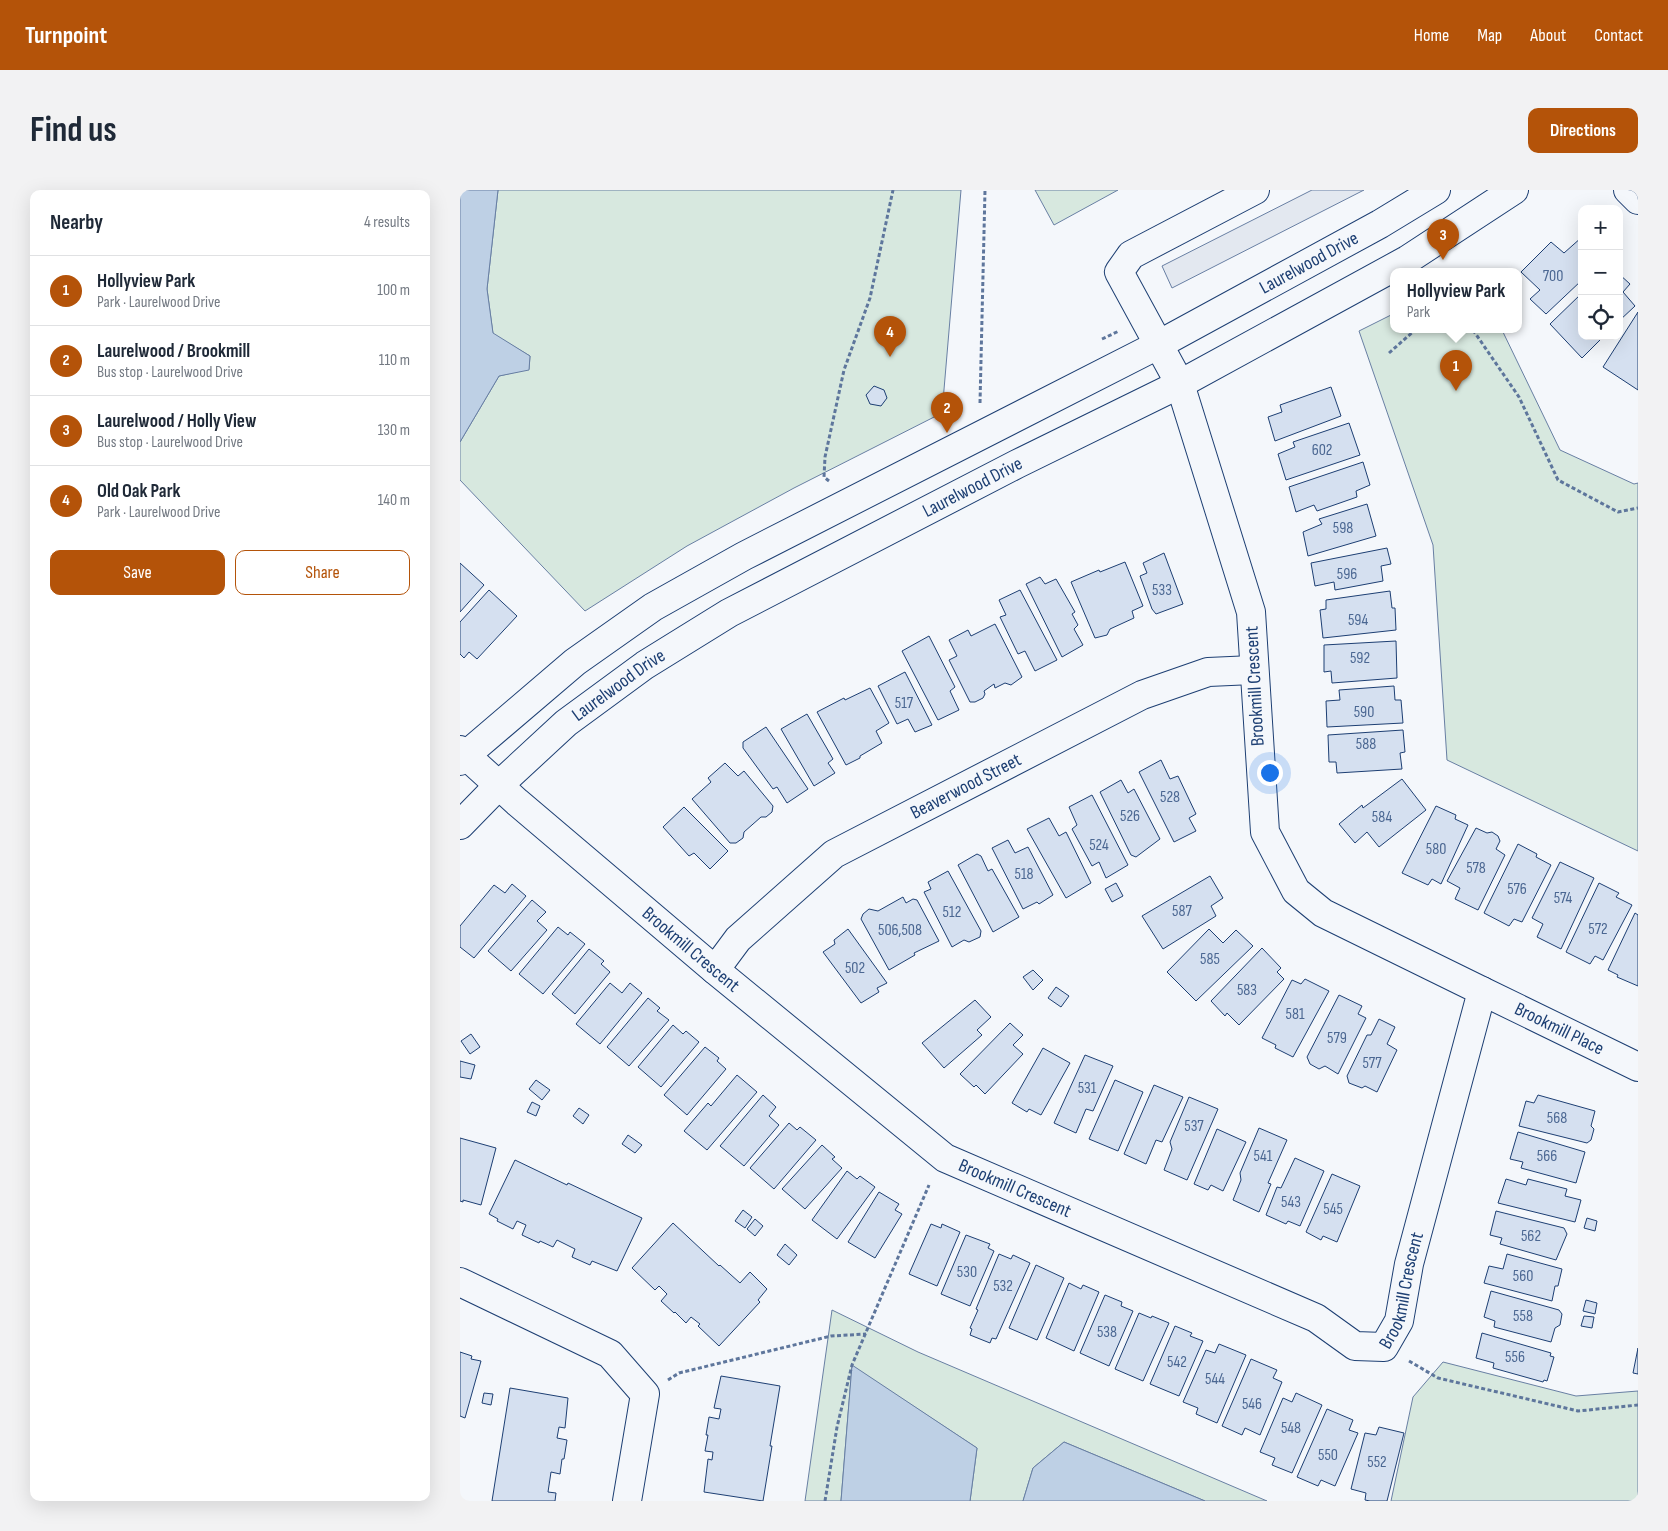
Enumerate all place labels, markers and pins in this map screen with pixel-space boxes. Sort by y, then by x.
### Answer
pin: 3 [1427,219,1459,260]
pin: 4 [874,316,906,357]
pin: 1 [1440,350,1472,391]
pin: 2 [931,392,963,433]

